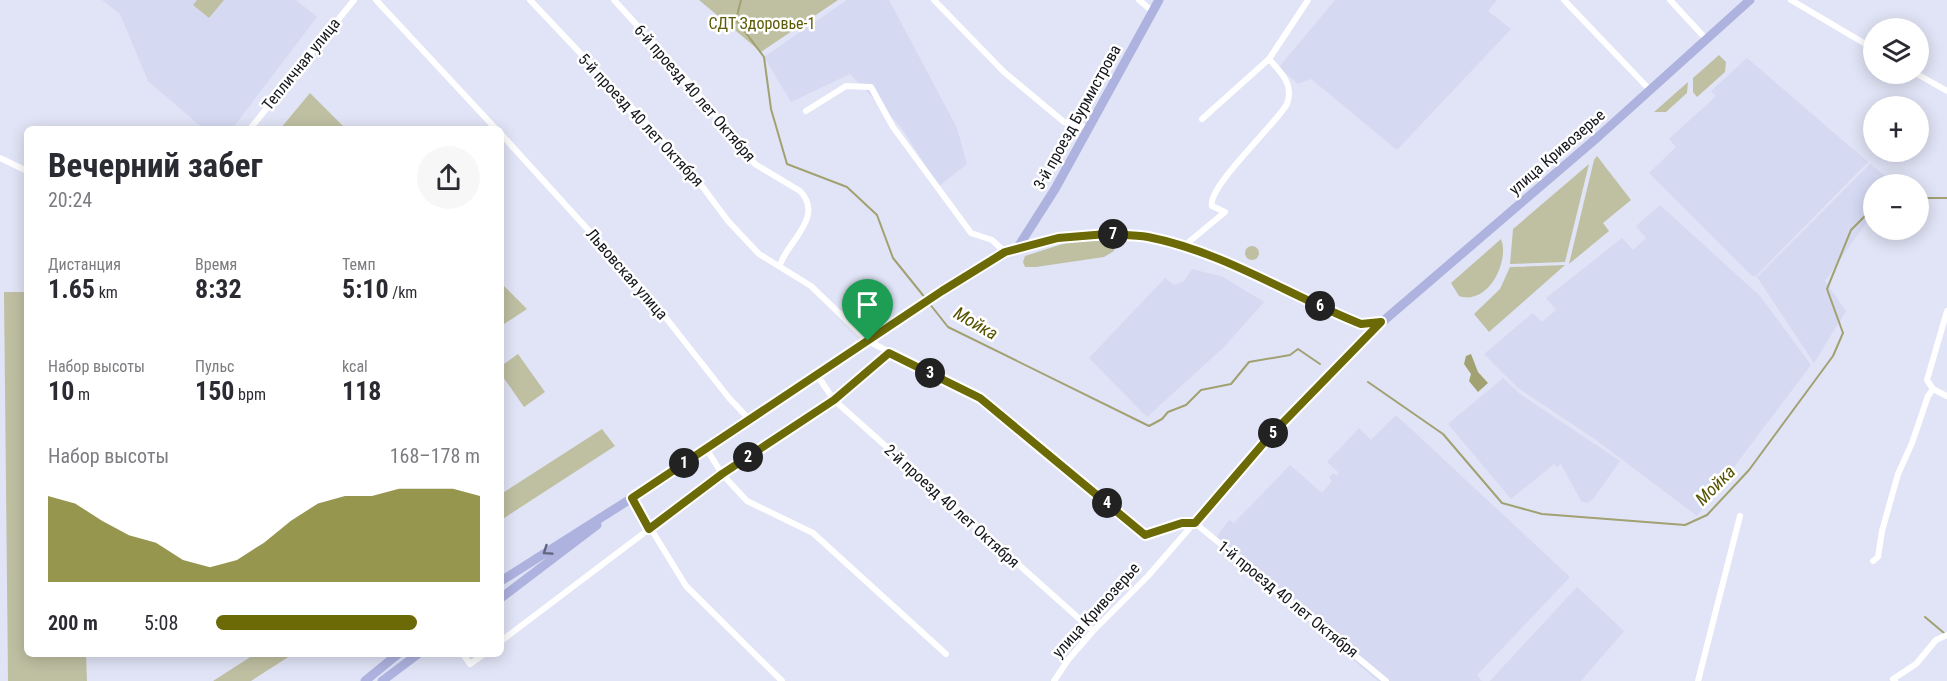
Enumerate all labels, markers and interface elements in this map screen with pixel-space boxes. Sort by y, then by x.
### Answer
street label: Тепличная улица [258,14,344,114]
park label: СДТ Здоровье-1 [709,14,815,33]
map controls [1863,18,1929,240]
button: layers [1863,18,1929,84]
street label: 6-й проезд 40 лет Октября [630,21,760,165]
street label: 3-й проезд Бурмистрова [1029,41,1125,193]
street label: 5-й проезд 40 лет Октября [574,49,708,191]
button: + [1863,96,1929,162]
street label: улица Кривозерье [1505,105,1609,199]
text: Вечерний забег [48,146,263,185]
button: share [417,146,480,209]
button: − [1863,174,1929,240]
text: 20:24 [48,188,92,212]
pin: 7 [1098,219,1128,249]
text: 7 [1109,224,1117,243]
street label: Львовская улица [582,225,672,323]
text: Дистанция [48,255,121,274]
text: Время [195,255,237,274]
text: Темп [342,255,376,274]
text: 1.65 [48,274,95,304]
text: 8:32 [195,274,242,304]
text: 5:10 [342,274,389,304]
pin [842,279,893,341]
text: km [95,283,118,302]
text: /km [389,283,417,302]
icon: arrive [851,288,884,321]
pin: 6 [1305,291,1335,321]
text: 6 [1316,296,1324,315]
water label: Мойка [950,302,1002,344]
text: Набор высоты [48,357,145,376]
text: Пульс [195,357,234,376]
text: kcal [342,357,368,376]
pin: 3 [915,358,945,388]
text: 3 [926,363,934,382]
text: 10 [48,376,74,406]
text: 150 [195,376,234,406]
text: 118 [342,376,381,406]
text: m [74,385,90,404]
text: bpm [234,385,266,404]
pin: 5 [1258,418,1288,448]
text: 5 [1269,423,1277,442]
street label: 2-й проезд 40 лет Октября [881,440,1023,572]
pin: 2 [733,442,763,472]
text: Набор высоты [48,444,169,468]
text: 168–178 m [390,444,480,468]
text: 2 [744,447,752,466]
pin: 1 [669,448,699,478]
text: 1 [680,453,688,472]
water label: Мойка [1691,461,1739,509]
pin: 4 [1092,488,1122,518]
text: 4 [1103,493,1111,512]
street label: 1-й проезд 40 лет Октября [1214,536,1362,662]
one-way arrow [542,543,553,554]
street label: улица Кривозерье [1048,559,1144,661]
text: 200 m [48,611,98,635]
text: 5:08 [144,611,178,635]

